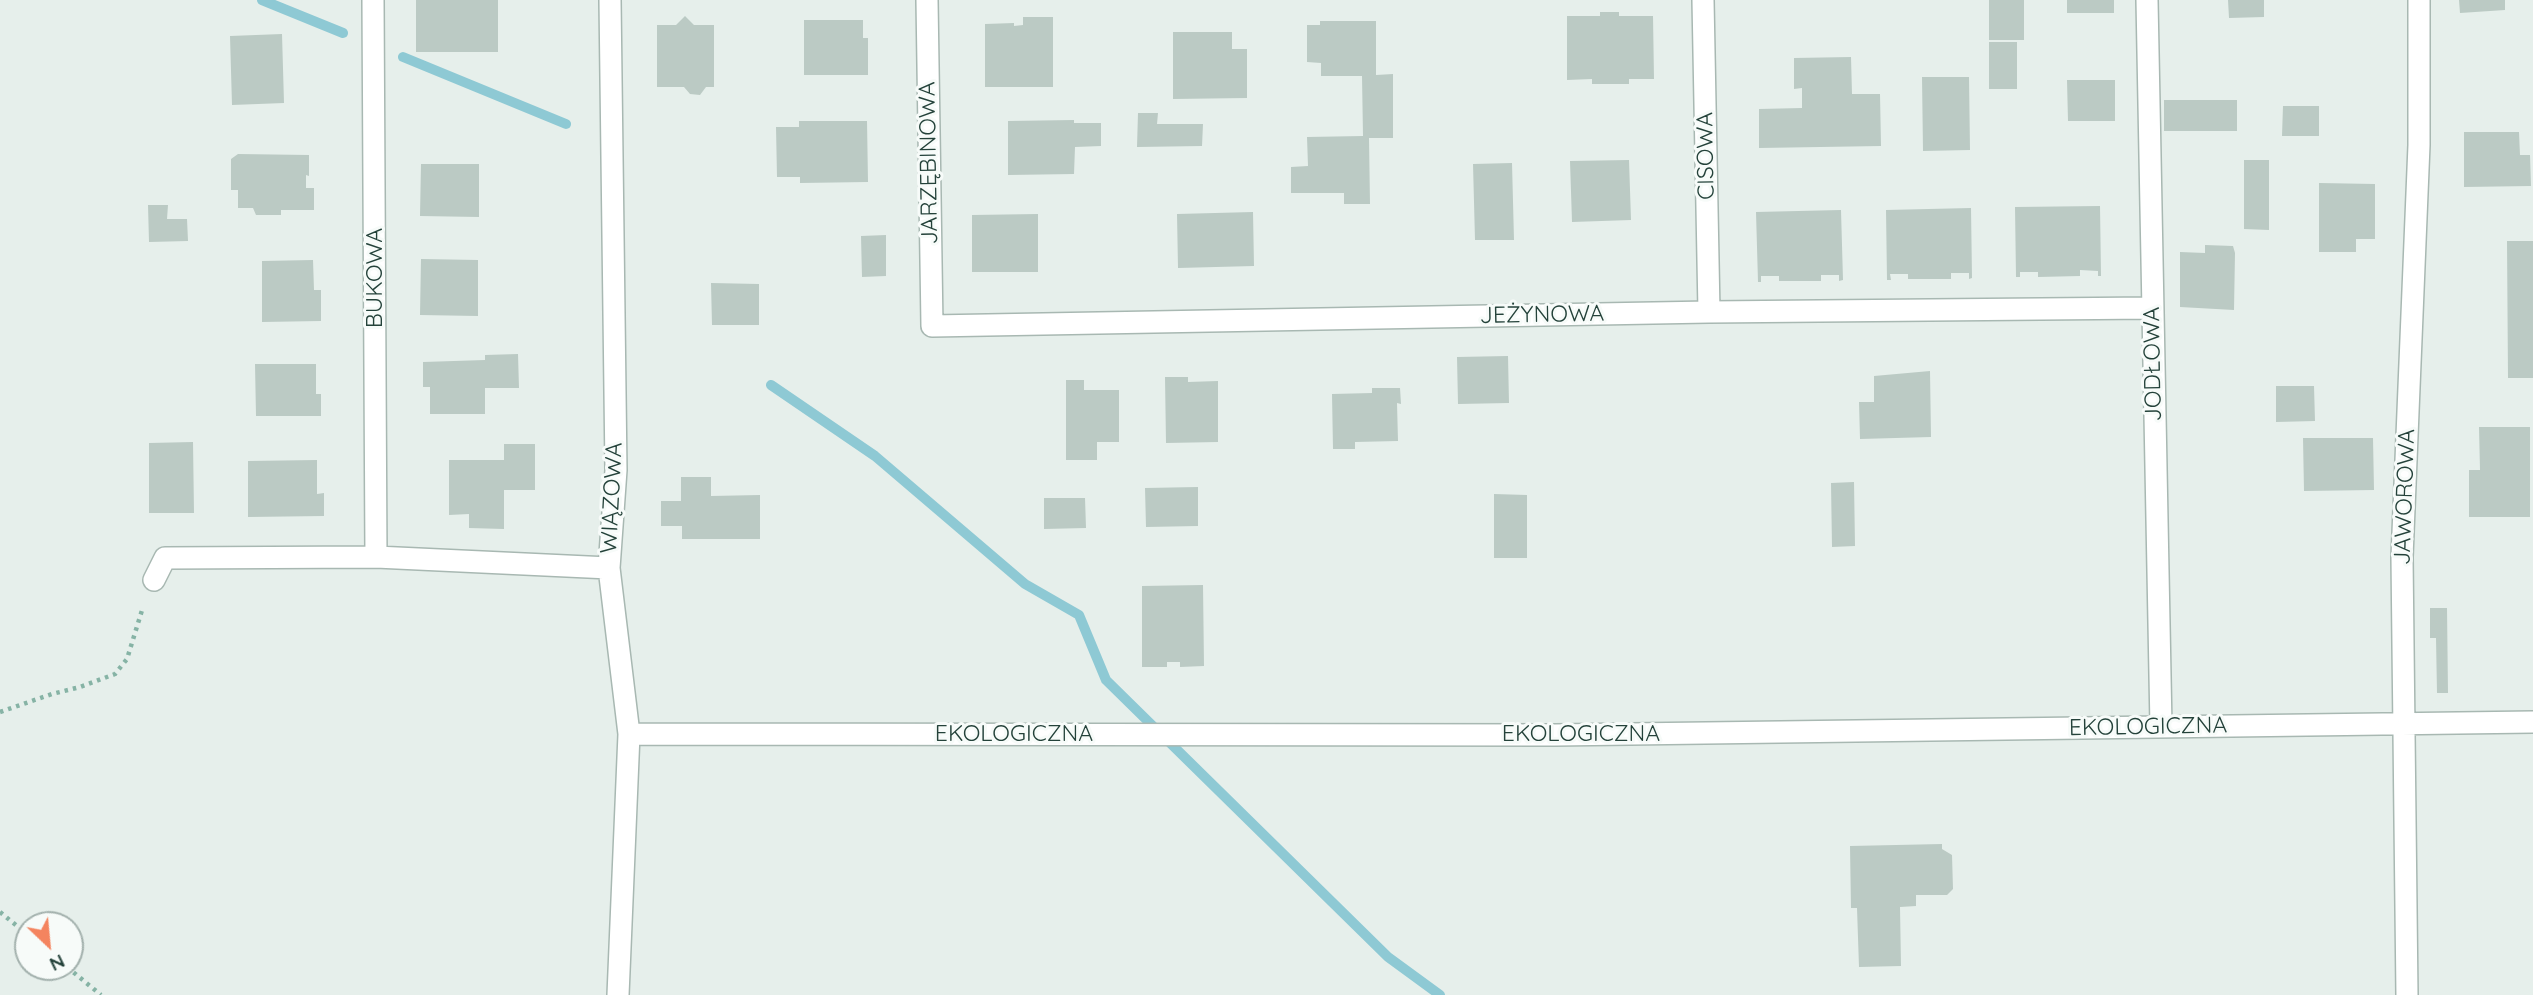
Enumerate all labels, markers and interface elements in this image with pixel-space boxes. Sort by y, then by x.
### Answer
street label: JARZĘBINOWA [914,81,944,245]
street label: CISOWA [1691,112,1721,200]
street label: BUKOWA [361,228,389,328]
street label: JEŻYNOWA [1479,300,1605,330]
street label: JODŁOWA [2138,306,2168,422]
street label: JAWOROWA [2389,428,2421,566]
street label: WIĄZOWA [595,442,629,554]
street label: EKOLOGICZNA [2069,712,2227,742]
street label: EKOLOGICZNA [935,720,1093,748]
street label: EKOLOGICZNA [1502,720,1660,748]
north arrow [14,911,84,981]
text: N [46,949,69,977]

